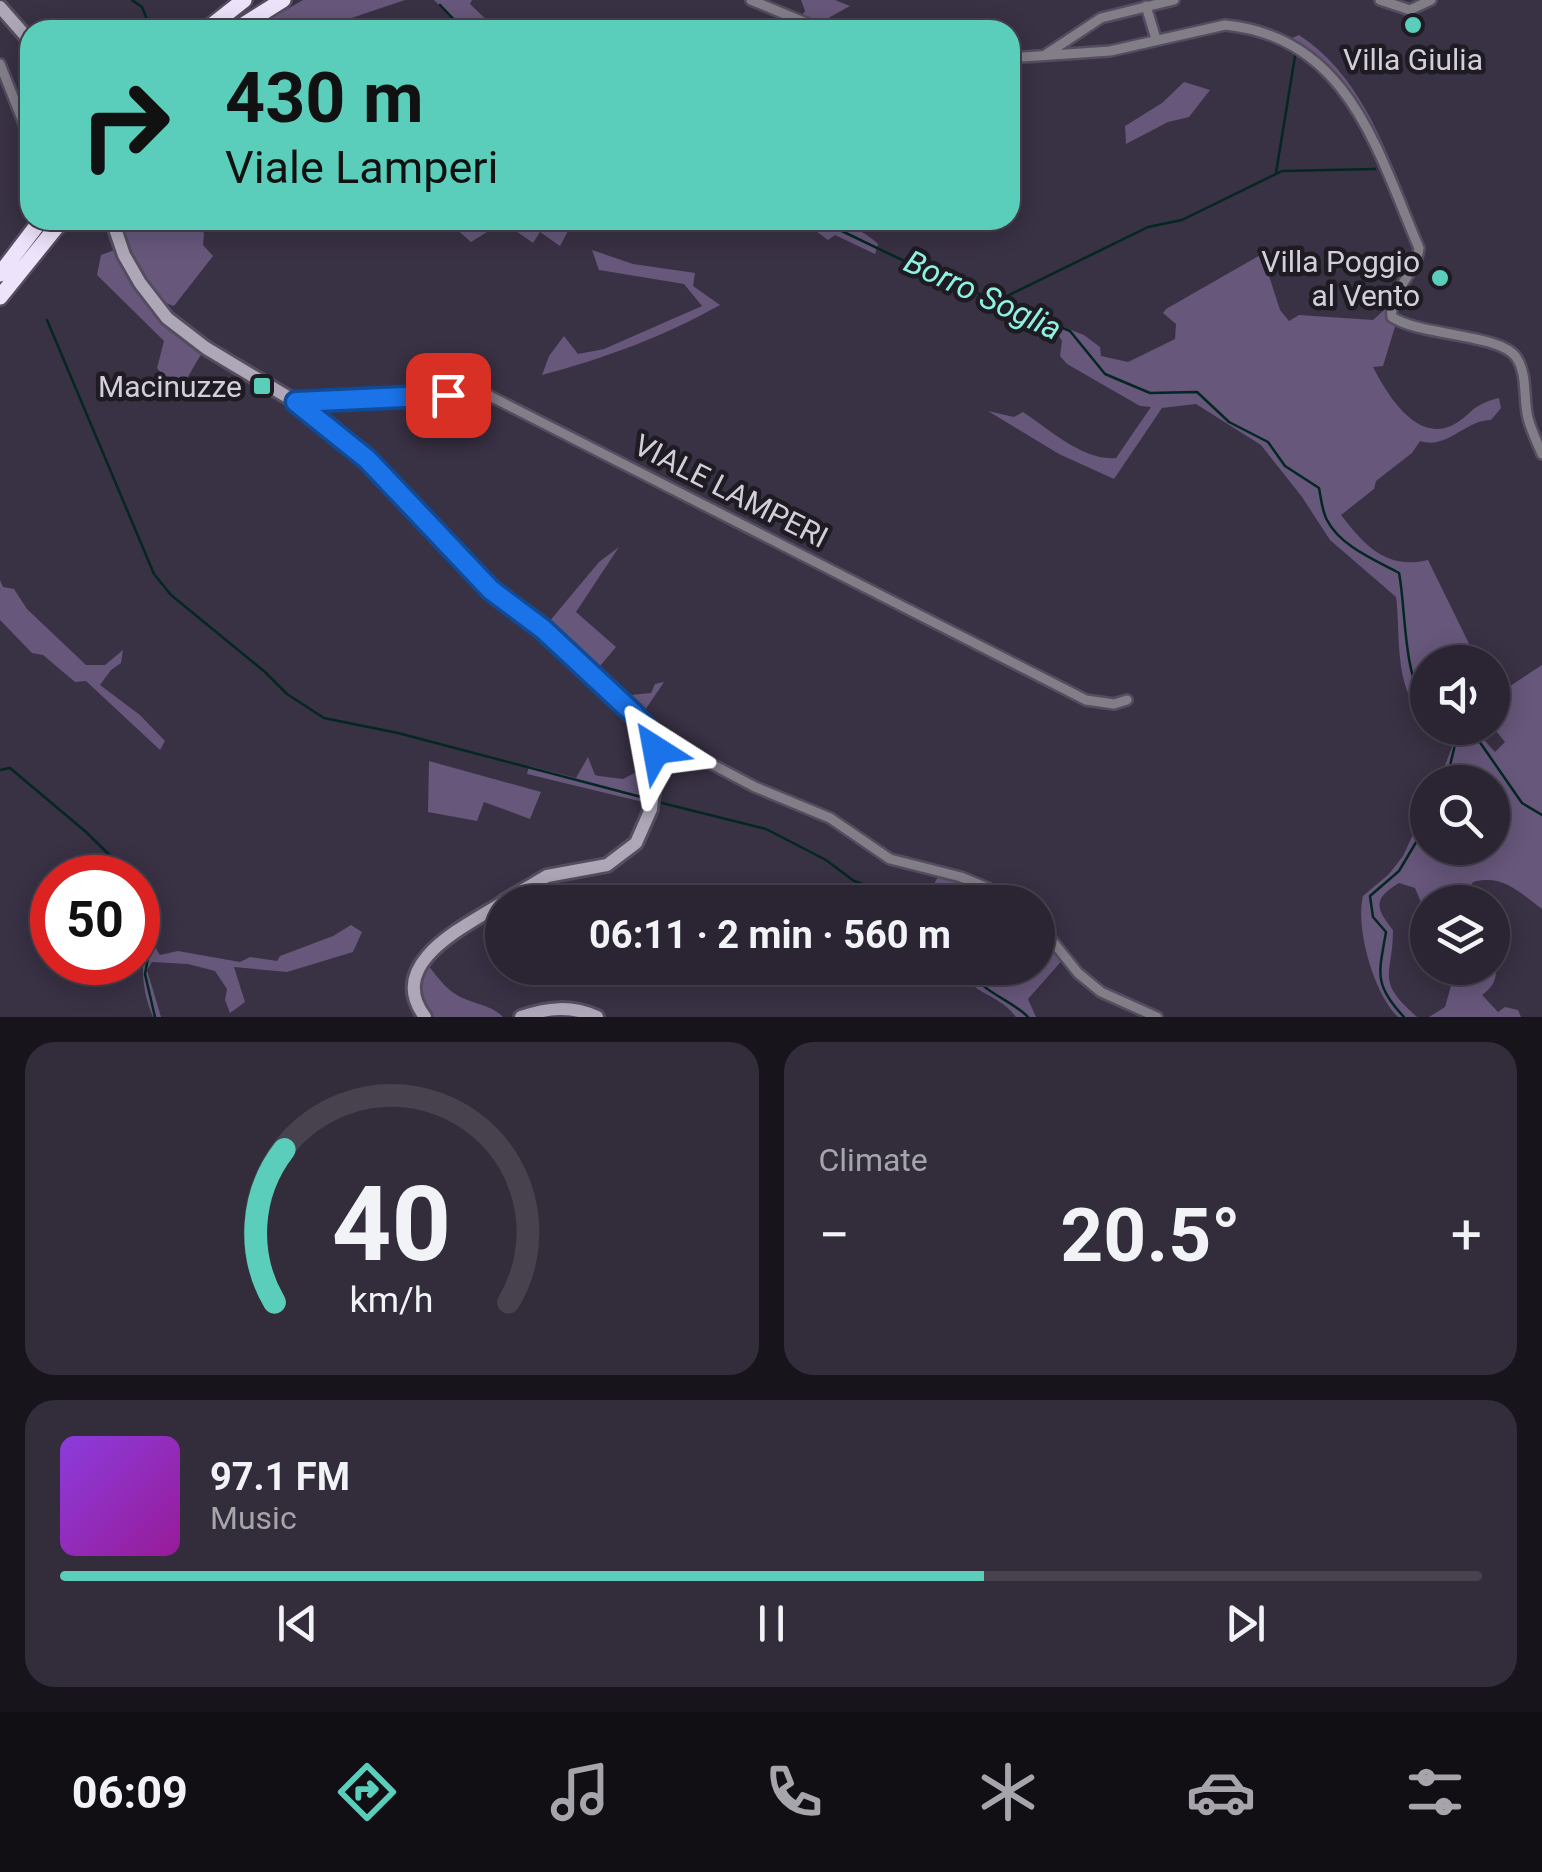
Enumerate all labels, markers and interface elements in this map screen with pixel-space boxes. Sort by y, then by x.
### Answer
marker: Villa Giulia [1402,14,1424,36]
place label: Villa Giulia [1343,42,1483,77]
text: 430 m [225,57,424,139]
icon: right [60,60,190,190]
text: Viale Lamperi [225,141,499,194]
water label: Borro Soglia [898,242,1068,348]
place label: Villa Poggio al Vento [1261,244,1420,313]
marker: Villa Poggio al Vento [1429,267,1451,289]
pin [406,353,491,438]
icon: arrive [421,368,476,423]
place label: Macinuzze [98,369,242,404]
marker: Macinuzze [251,375,273,397]
street label: VIALE LAMPERI [628,427,834,555]
map controls [1410,645,1510,985]
button: sound [1410,645,1510,745]
position arrow [604,698,708,802]
button: search [1410,765,1510,865]
speed limit sign: 50 [30,855,160,985]
button: layers [1410,885,1510,985]
text: 06:11 · 2 min · 560 m [589,913,951,957]
text: Climate [819,1141,928,1179]
text: 40 [332,1164,451,1285]
text: 20.5° [1060,1191,1240,1279]
text: − [819,1203,850,1267]
text: + [1451,1203,1482,1267]
text: km/h [350,1279,434,1321]
text: 97.1 FM [210,1455,350,1499]
text: Music [210,1499,297,1537]
icon: previous [270,1596,325,1651]
icon: pause [744,1596,799,1651]
icon: next [1218,1596,1273,1651]
icon: directions [332,1757,402,1827]
icon: music [545,1757,615,1827]
icon: phone [759,1757,829,1827]
icon: climate [973,1757,1043,1827]
icon: car [1186,1757,1256,1827]
icon: filters [1400,1757,1470,1827]
text: 06:09 [72,1766,188,1819]

